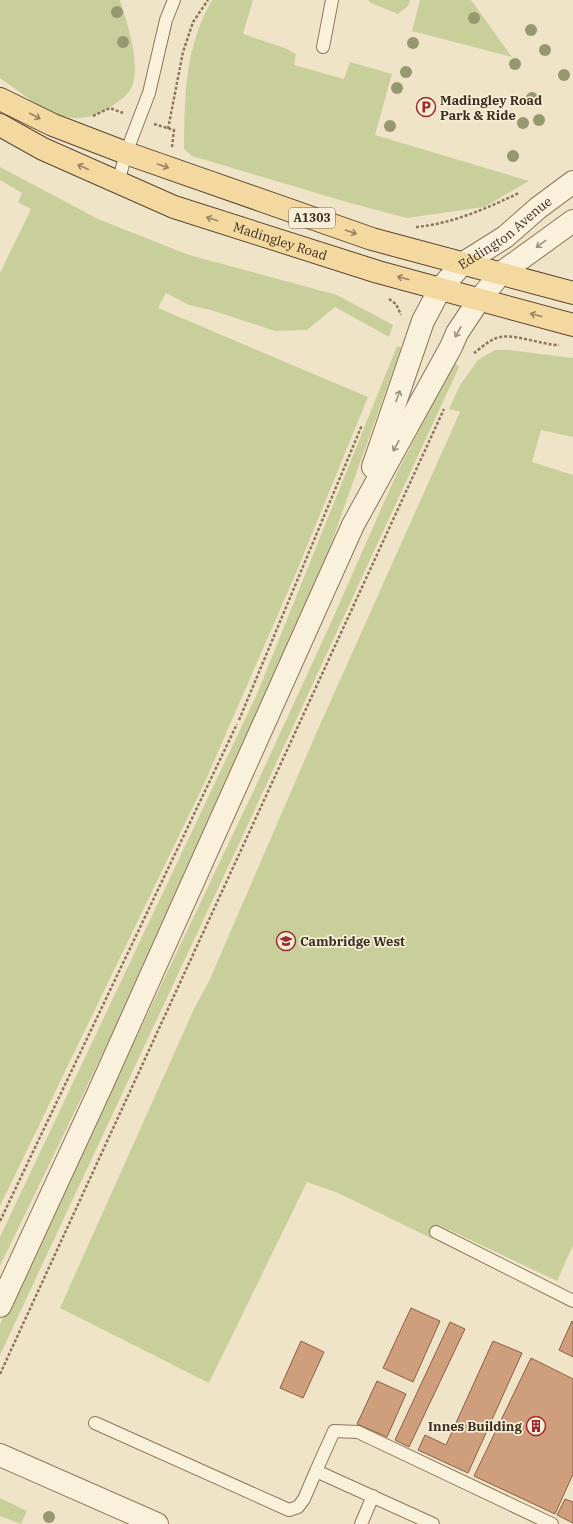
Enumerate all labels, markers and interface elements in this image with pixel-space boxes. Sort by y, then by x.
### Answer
place label: Madingley Road Park & Ride [440,92,542,124]
parking icon: Madingley Road Park & Ride [415,96,437,118]
one-way arrow [29,113,41,120]
one-way arrow [77,163,89,170]
one-way arrow [156,163,169,170]
street label: Eddington Avenue [455,193,555,273]
road number: A1303 [289,208,335,228]
one-way arrow [205,215,218,222]
street label: Madingley Road [231,218,329,264]
one-way arrow [345,228,357,236]
one-way arrow [536,240,547,248]
one-way arrow [396,274,409,282]
one-way arrow [529,311,542,318]
one-way arrow [454,326,462,338]
one-way arrow [394,390,402,402]
one-way arrow [392,440,400,452]
school or university icon: Cambridge West [275,930,297,952]
place label: Cambridge West [300,933,405,950]
building icon: Innes Building [525,1415,547,1437]
place label: Innes Building [428,1418,522,1435]

